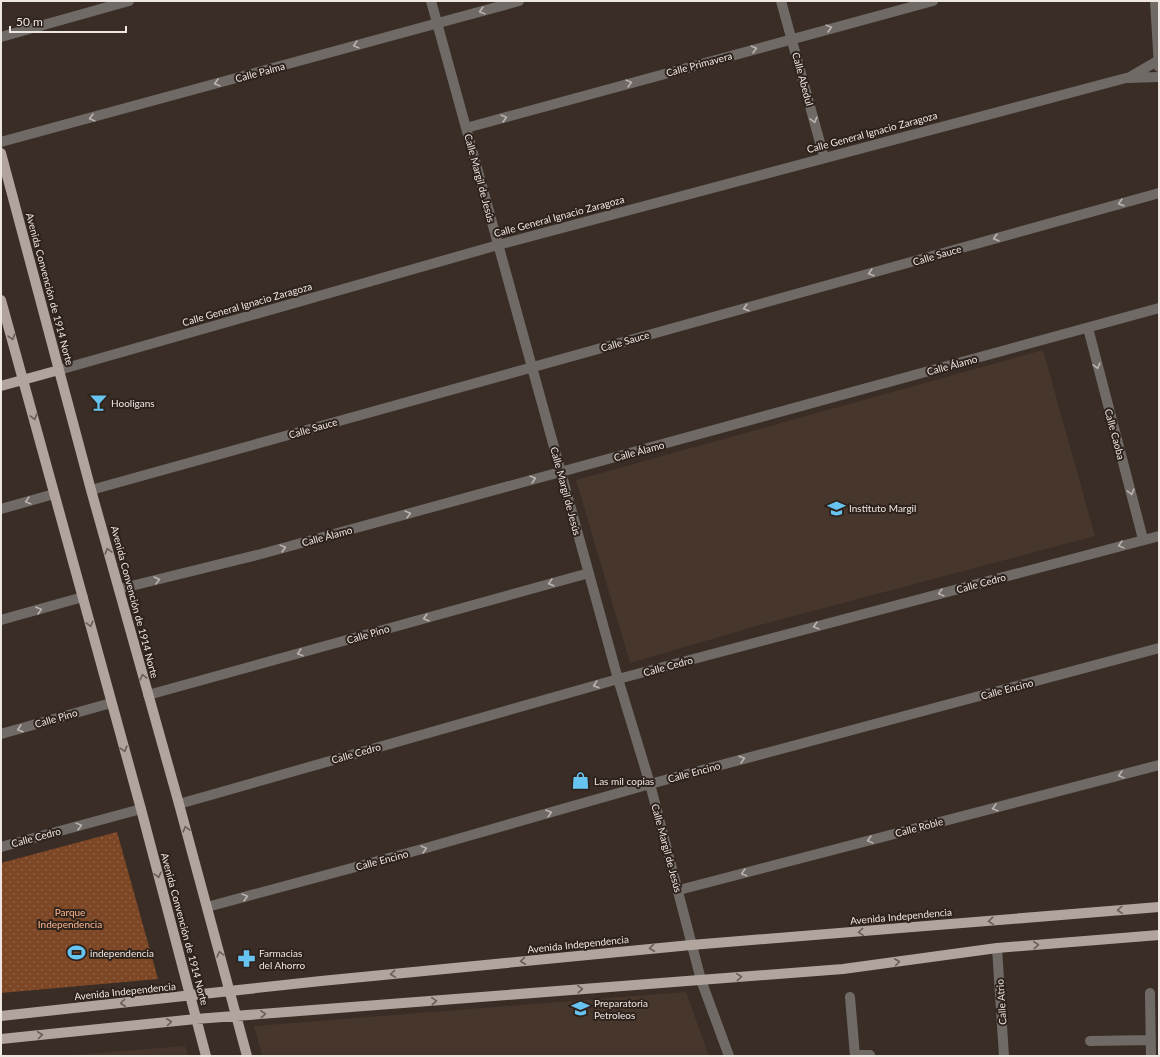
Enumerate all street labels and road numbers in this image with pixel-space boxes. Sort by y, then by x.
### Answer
street label: Calle Primavera [665,49,733,79]
street label: Calle Abedul [790,51,816,107]
street label: Calle Palma [234,60,286,84]
street label: Calle General Ignacio Zaragoza [805,109,939,155]
street label: Calle Margil de Jesús [462,132,498,224]
street label: Calle General Ignacio Zaragoza [492,193,626,239]
street label: Avenida Convención de 1914 Norte [24,212,76,366]
street label: Calle Sauce [911,242,963,268]
street label: Calle General Ignacio Zaragoza [181,280,313,328]
street label: Calle Sauce [599,328,651,354]
street label: Calle Álamo [925,352,979,378]
street label: Calle Caoba [1102,407,1128,461]
street label: Calle Sauce [287,415,339,441]
street label: Calle Álamo [612,438,666,464]
street label: Calle Margil de Jesús [548,445,584,537]
street label: Calle Álamo [300,523,354,549]
street label: Avenida Convención de 1914 Norte [109,525,161,679]
street label: Calle Cedro [955,571,1007,595]
street label: Calle Pino [345,622,391,646]
street label: Calle Cedro [642,654,694,678]
street label: Calle Encino [979,676,1035,702]
street label: Calle Pino [33,706,79,730]
street label: Calle Cedro [330,740,382,766]
street label: Calle Encino [666,759,722,785]
street label: Calle Margil de Jesús [649,802,685,894]
street label: Calle Roble [894,815,944,839]
street label: Calle Cedro [10,825,62,849]
street label: Calle Encino [354,847,410,873]
street label: Avenida Convención de 1914 Norte [159,852,211,1006]
street label: Avenida Independencia [850,906,952,926]
street label: Avenida Independencia [527,933,629,955]
street label: Calle Atrio [993,978,1009,1025]
street label: Avenida Independencia [74,980,176,1002]

